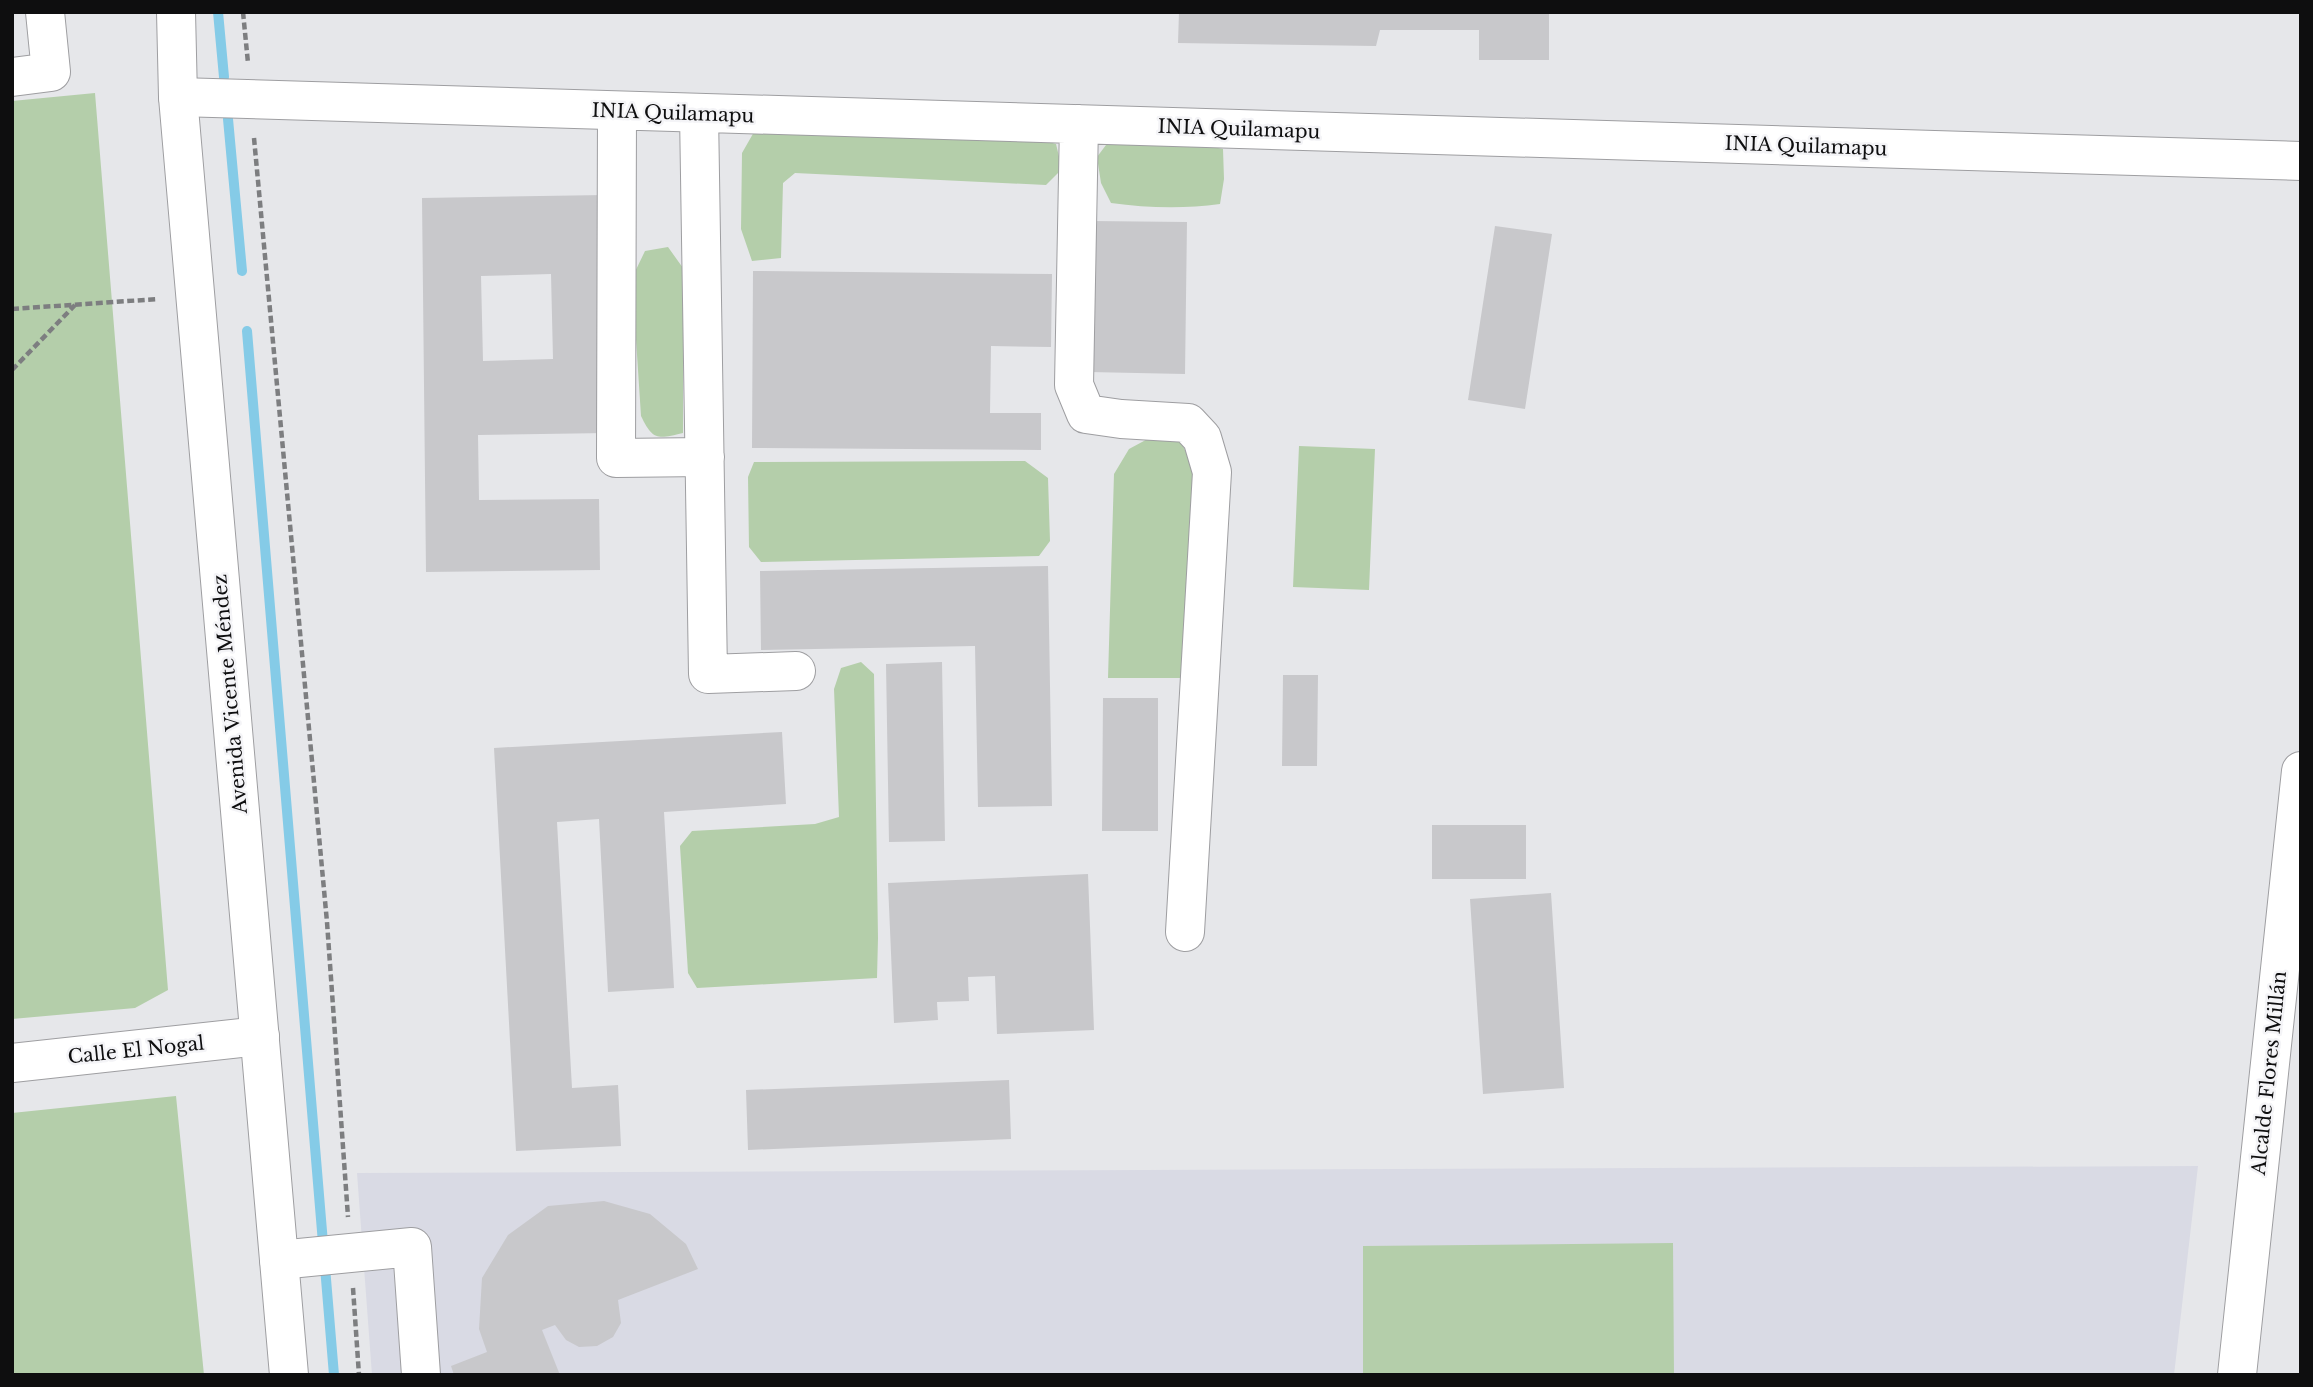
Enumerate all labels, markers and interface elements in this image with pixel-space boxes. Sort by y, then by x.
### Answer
street label: INIA Quilamapu [591,99,755,127]
street label: INIA Quilamapu [1157,115,1321,143]
street label: INIA Quilamapu [1724,132,1888,160]
street label: Avenida Vicente Méndez [208,573,252,816]
street label: Alcalde Flores Millán [2247,970,2291,1177]
street label: Calle El Nogal [67,1031,205,1069]

